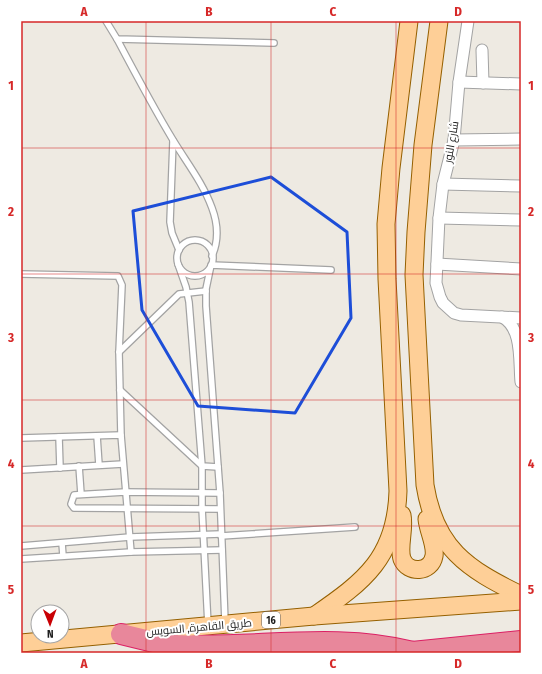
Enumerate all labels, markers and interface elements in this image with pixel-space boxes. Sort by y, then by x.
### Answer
text: A [79,4,88,19]
text: B [205,4,213,19]
text: C [330,4,337,19]
text: D [454,4,462,19]
text: 1 [8,78,14,93]
text: 1 [528,78,534,93]
street label: شارع النور [441,120,463,165]
text: 2 [7,204,14,219]
text: 2 [527,204,534,219]
text: 3 [7,330,14,345]
text: 3 [527,330,534,345]
text: 4 [8,456,15,471]
text: 4 [528,456,535,471]
text: 5 [8,582,14,597]
text: 5 [528,582,534,597]
north arrow [30,604,70,644]
road number: 16 [262,612,280,628]
street label: طريق القاهرة, السويس [146,616,252,639]
text: N [47,627,54,640]
text: A [79,656,88,671]
text: B [205,656,213,671]
text: C [330,656,337,671]
text: D [454,656,462,671]

